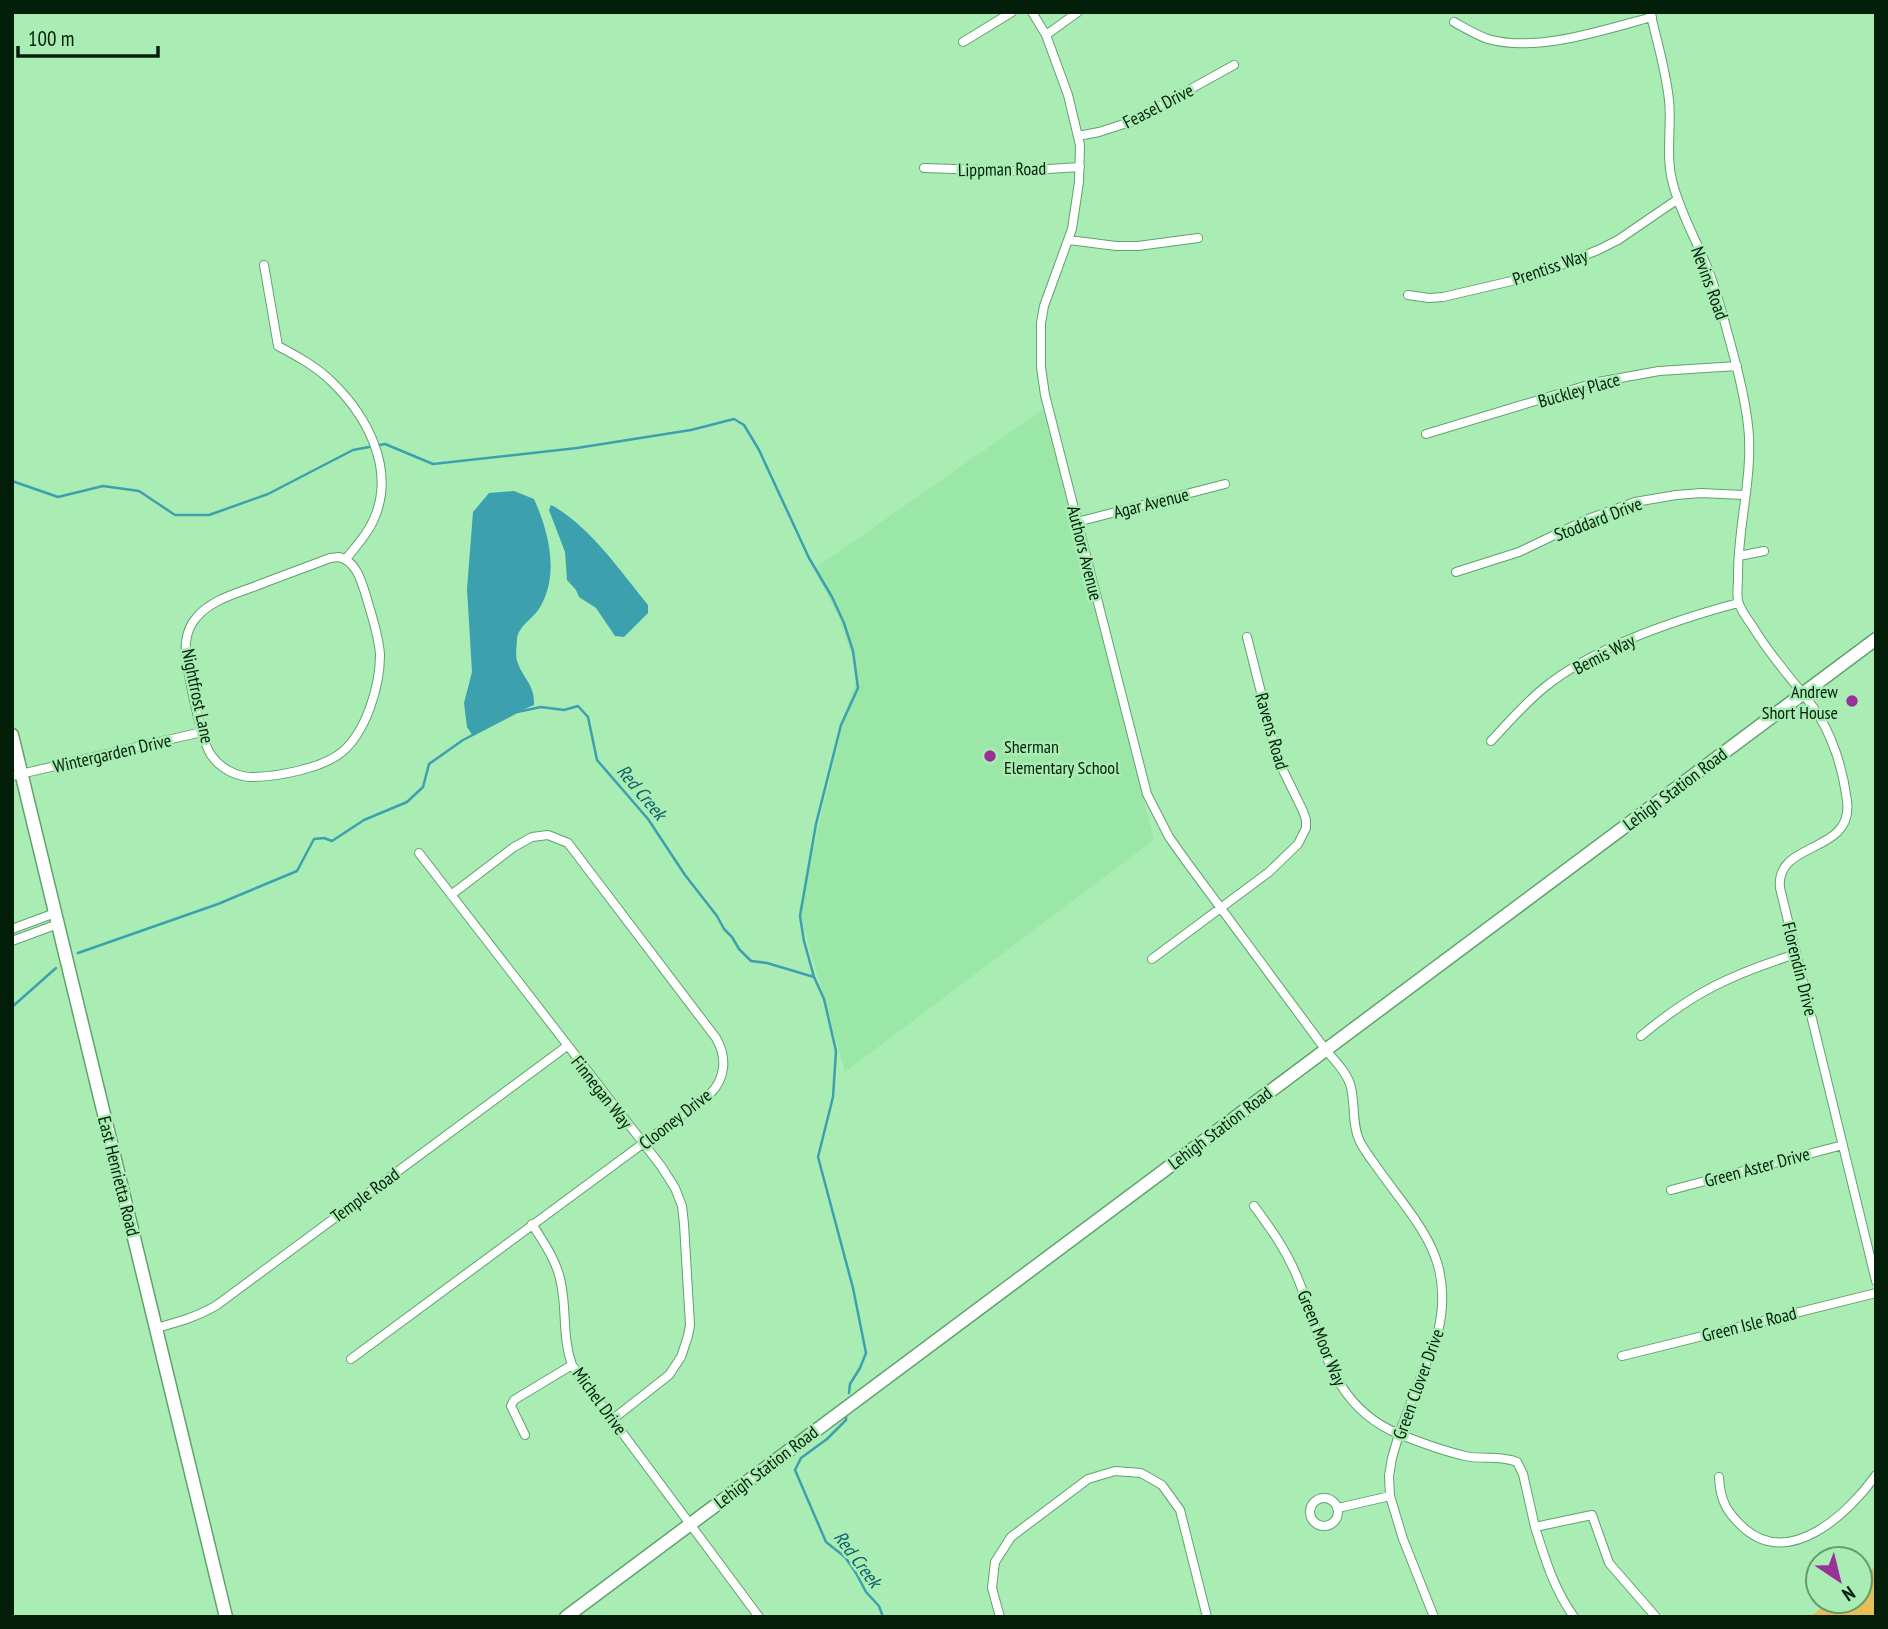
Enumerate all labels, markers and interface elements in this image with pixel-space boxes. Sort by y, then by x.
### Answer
scale bar [18,14,158,58]
text: 100 m [28,25,74,52]
street label: Feasel Drive [1119,78,1197,134]
street label: Lippman Road [958,157,1046,181]
street label: Prentiss Way [1509,243,1591,291]
street label: Nevins Road [1686,243,1734,323]
street label: Buckley Place [1535,367,1623,413]
street label: Agar Avenue [1111,483,1191,523]
street label: Stoddard Drive [1551,492,1645,546]
street label: Authors Avenue [1062,503,1108,603]
street label: Bemis Way [1569,629,1639,679]
street label: Nightfrost Lane [177,647,219,745]
place label: Andrew Short House [1762,680,1838,724]
street label: Ravens Road [1250,690,1294,772]
marker: Andrew Short House [1844,693,1860,709]
street label: Wintergarden Drive [51,728,173,778]
place label: Sherman Elementary School [1004,735,1120,779]
street label: Lehigh Station Road [1618,742,1732,836]
marker: Sherman Elementary School [982,748,998,764]
water label: Red Creek [612,759,674,827]
street label: Florendin Drive [1777,920,1823,1018]
street label: Finnegan Way [566,1051,638,1133]
street label: Lehigh Station Road [1163,1081,1277,1175]
street label: Clooney Drive [634,1084,716,1154]
street label: East Henrietta Road [93,1114,145,1238]
street label: Green Aster Drive [1702,1142,1812,1192]
street label: Temple Road [326,1162,404,1228]
street label: Green Moor Way [1292,1287,1352,1389]
street label: Green Isle Road [1699,1301,1799,1347]
street label: Green Clover Drive [1387,1325,1449,1443]
street label: Michel Drive [568,1363,632,1439]
street label: Lehigh Station Road [709,1420,823,1514]
water label: Red Creek [829,1526,889,1594]
north arrow [1804,1545,1874,1615]
text: N [1838,1581,1860,1607]

